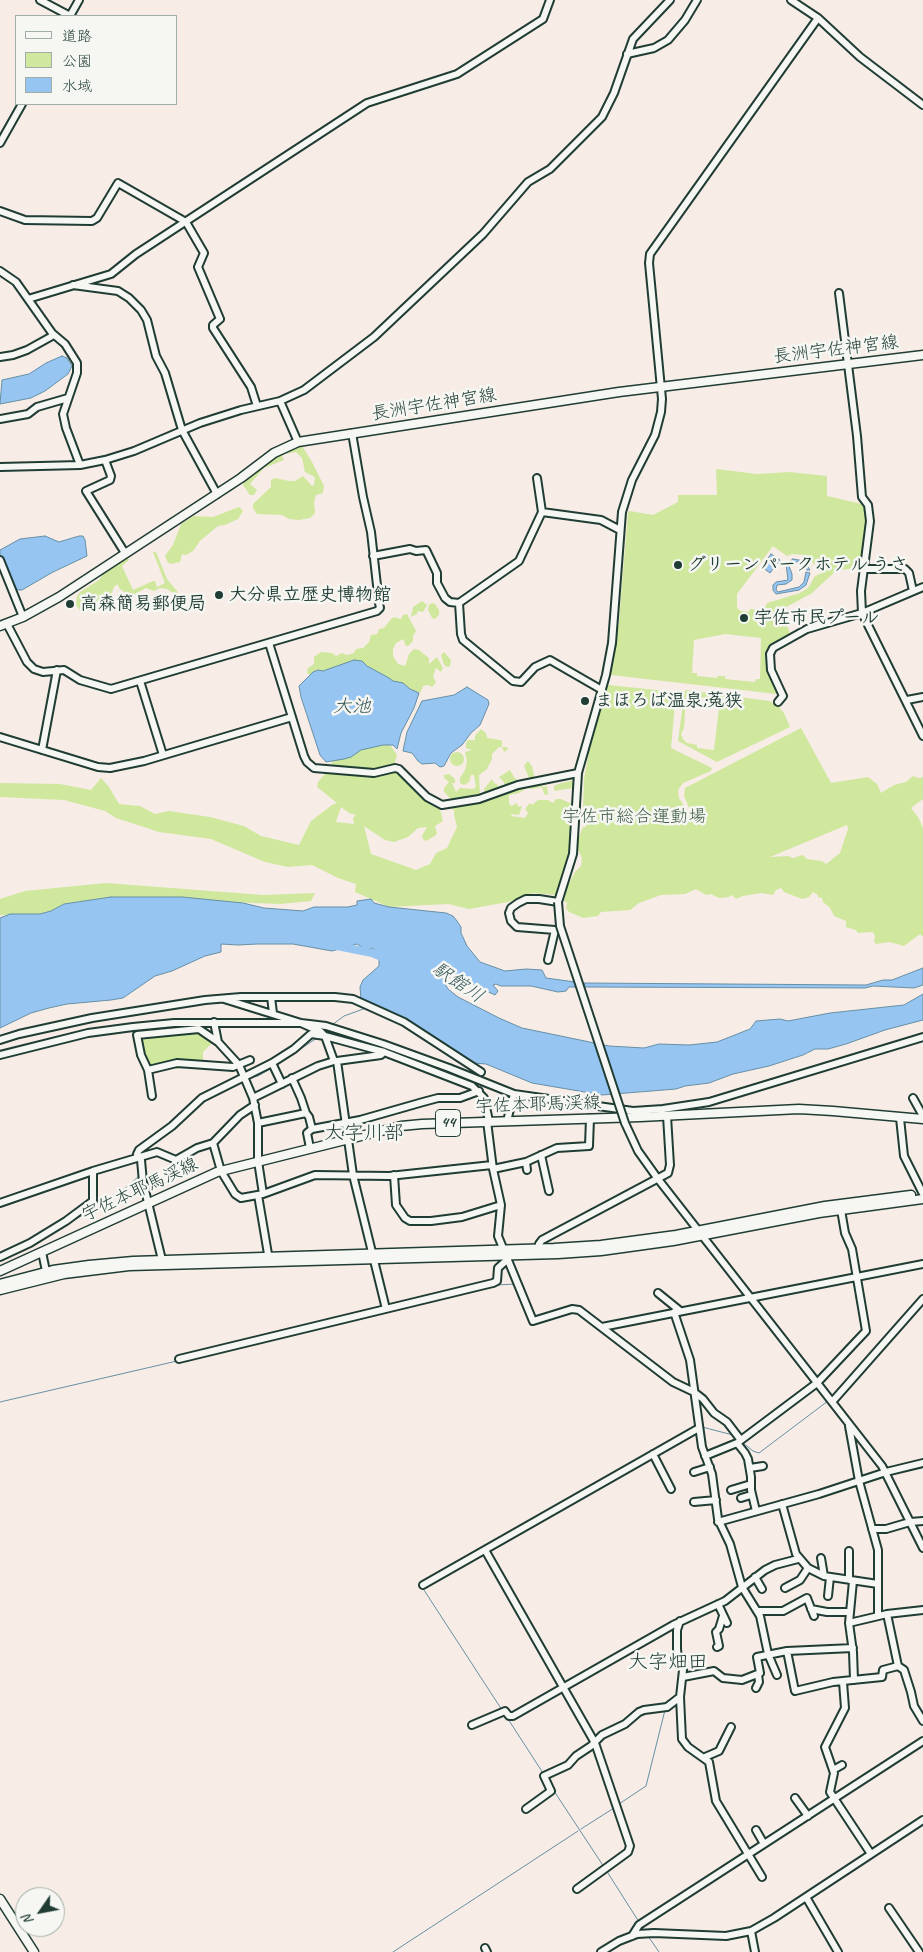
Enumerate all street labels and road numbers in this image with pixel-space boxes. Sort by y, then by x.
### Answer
street label: 長洲宇佐神宮線 [772,332,900,368]
street label: 長洲宇佐神宮線 [370,384,498,426]
street label: 宇佐本耶馬渓線 [475,1092,601,1118]
road number: 44 [436,1110,460,1136]
street label: 宇佐本耶馬渓線 [78,1154,202,1226]

